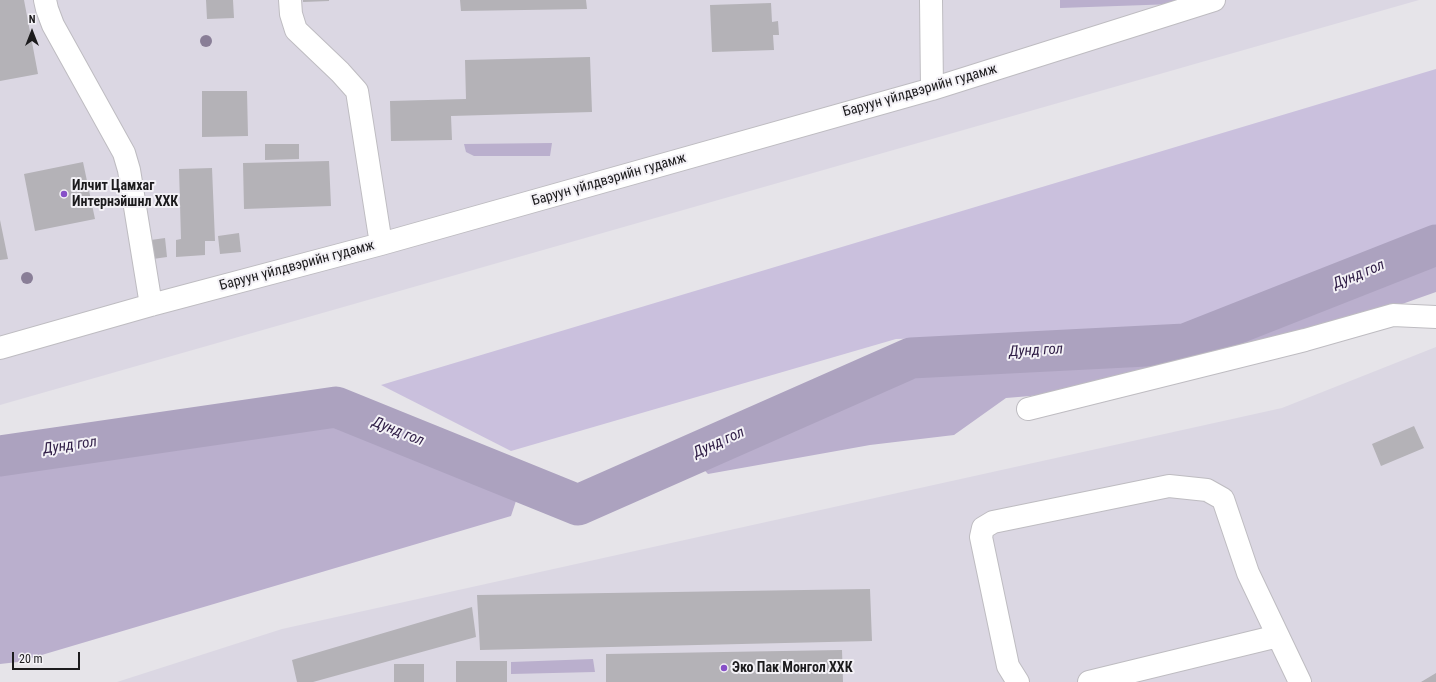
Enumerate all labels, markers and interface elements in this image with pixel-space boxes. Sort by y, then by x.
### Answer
north arrow [12,12,52,52]
text: N [29,13,35,26]
street label: Баруун үйлдвэрийн гудамж [841,61,999,121]
street label: Баруун үйлдвэрийн гудамж [530,150,688,210]
place label: Илчит Цамхаг Интернэйшнл ХХК [72,178,178,210]
marker: Илчит Цамхаг Интернэйшнл ХХК [59,189,69,199]
street label: Баруун үйлдвэрийн гудамж [218,237,376,295]
water label: Дунд гол [1331,257,1387,293]
water label: Дунд гол [1008,341,1064,361]
water label: Дунд гол [370,414,426,450]
water label: Дунд гол [691,424,747,462]
water label: Дунд гол [42,433,98,459]
scale bar [14,644,82,670]
text: 20 m [19,652,43,666]
place label: Эко Пак Монгол ХХК [732,660,853,676]
marker: Эко Пак Монгол ХХК [719,663,729,673]

